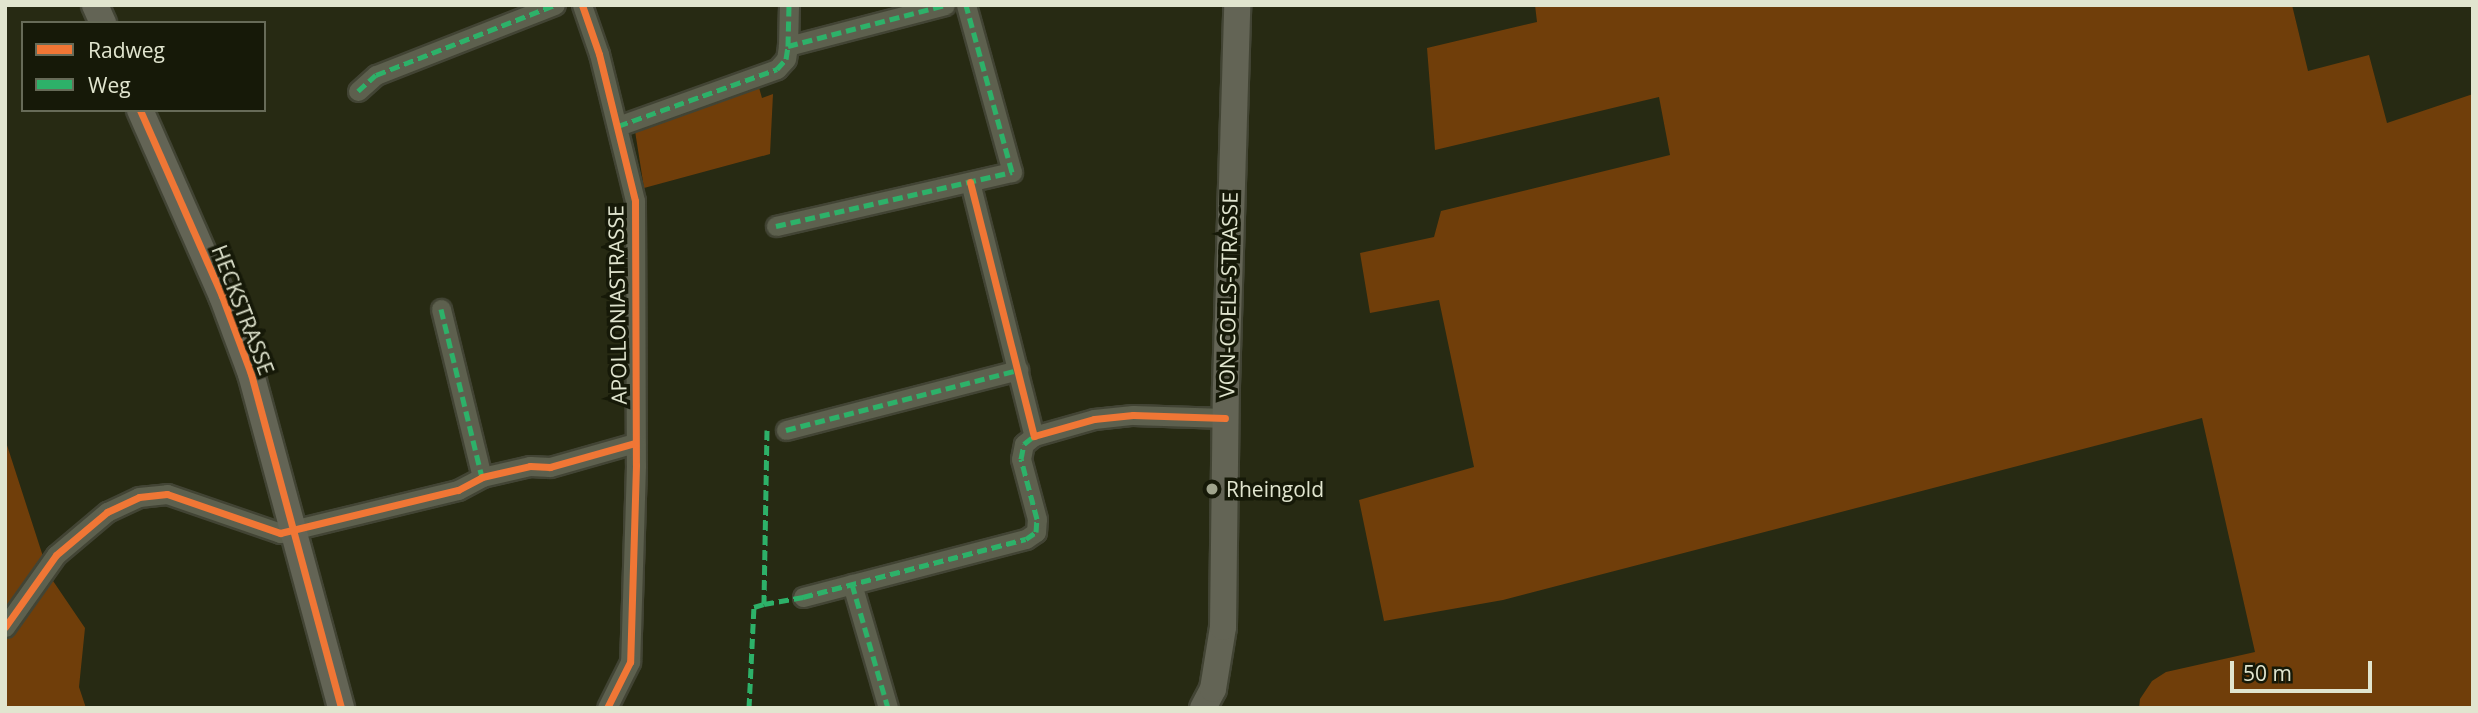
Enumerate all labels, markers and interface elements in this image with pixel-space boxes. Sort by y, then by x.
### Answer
legend [21,21,266,112]
text: Radweg [88,36,165,64]
text: Weg [88,71,131,99]
street label: VON-COELS-STRASSE [1214,192,1242,398]
street label: APOLLONIASTRASSE [603,205,631,405]
street label: HECKSTRASSE [207,241,279,379]
place label: Rheingold [1226,476,1324,502]
marker: Rheingold [1204,481,1220,497]
scale bar [2233,646,2375,690]
text: 50 m [2243,659,2292,687]

